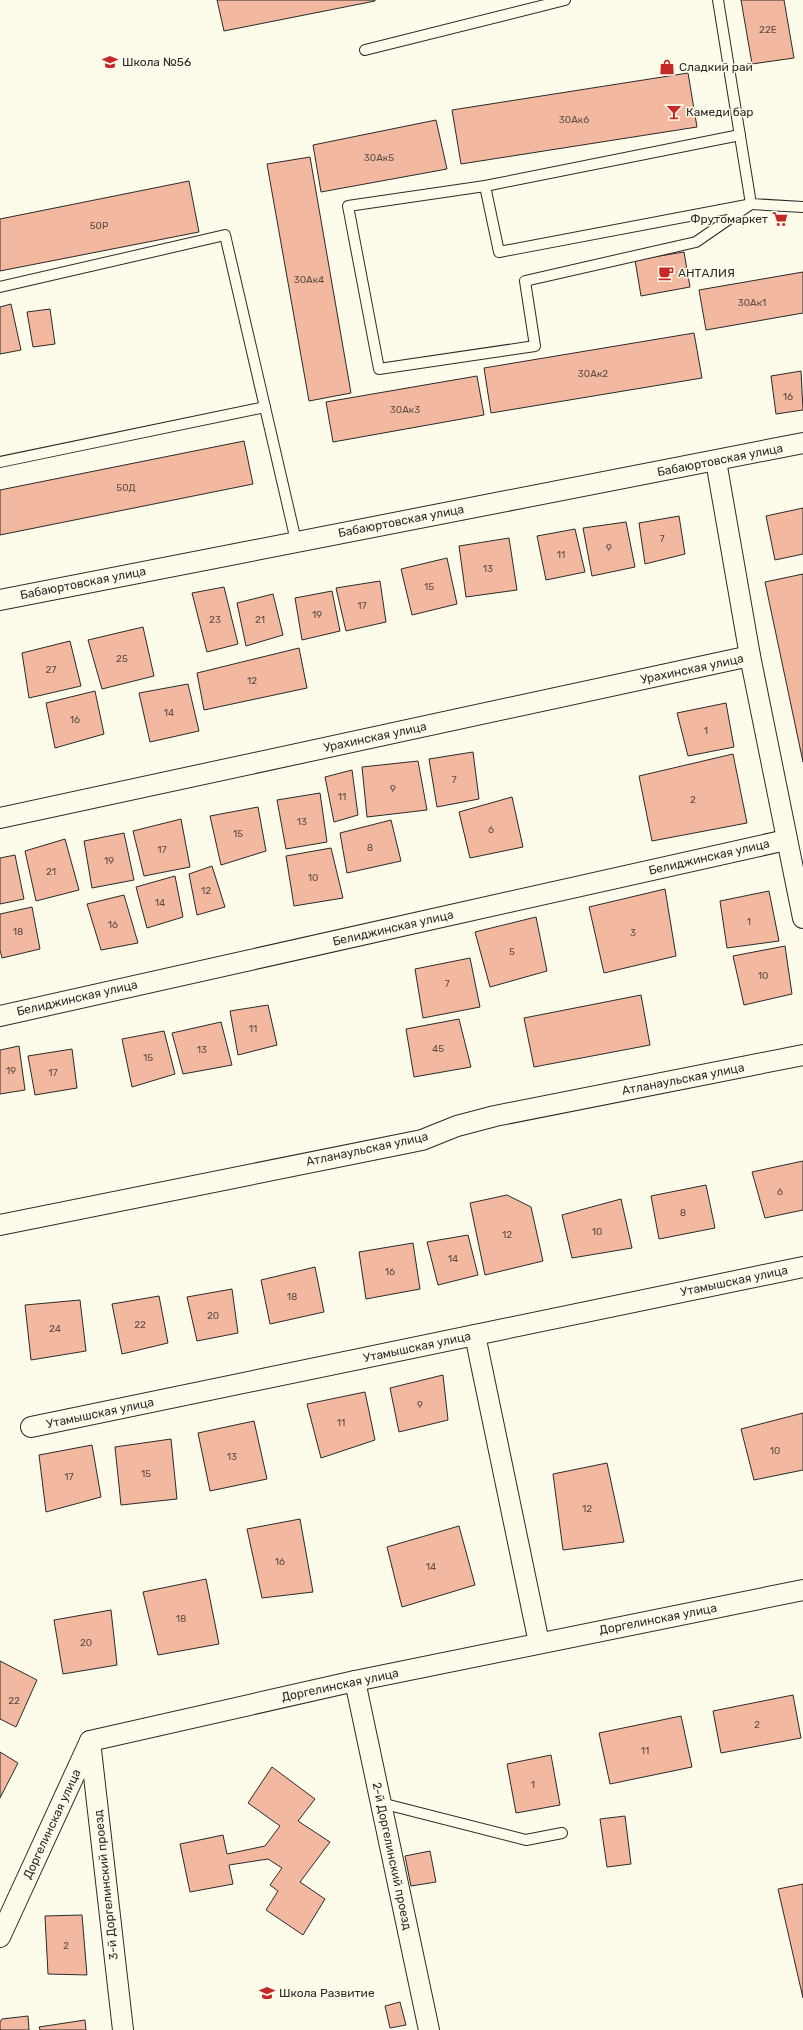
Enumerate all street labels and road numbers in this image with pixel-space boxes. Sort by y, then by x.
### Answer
street label: Бабаюртовская улица [656,441,784,479]
street label: Бабаюртовская улица [337,502,465,540]
street label: Бабаюртовская улица [19,564,147,602]
street label: Урахинская улица [639,651,745,687]
street label: Урахинская улица [322,719,428,755]
street label: Белиджинская улица [647,836,771,878]
street label: Белиджинская улица [331,907,455,949]
street label: Белиджинская улица [15,977,139,1019]
street label: Атланаульская улица [621,1060,745,1098]
street label: Атланаульская улица [305,1129,429,1169]
street label: Утамышская улица [679,1263,789,1299]
street label: Утамышская улица [362,1329,472,1365]
street label: Утамышская улица [45,1395,155,1431]
street label: Доргелинская улица [598,1601,718,1637]
street label: Доргелинская улица [280,1666,400,1704]
street label: Доргелинская улица [20,1767,84,1881]
street label: 2-й Доргелинский проезд [370,1781,414,1931]
street label: 3-й Доргелинский проезд [91,1809,121,1961]

